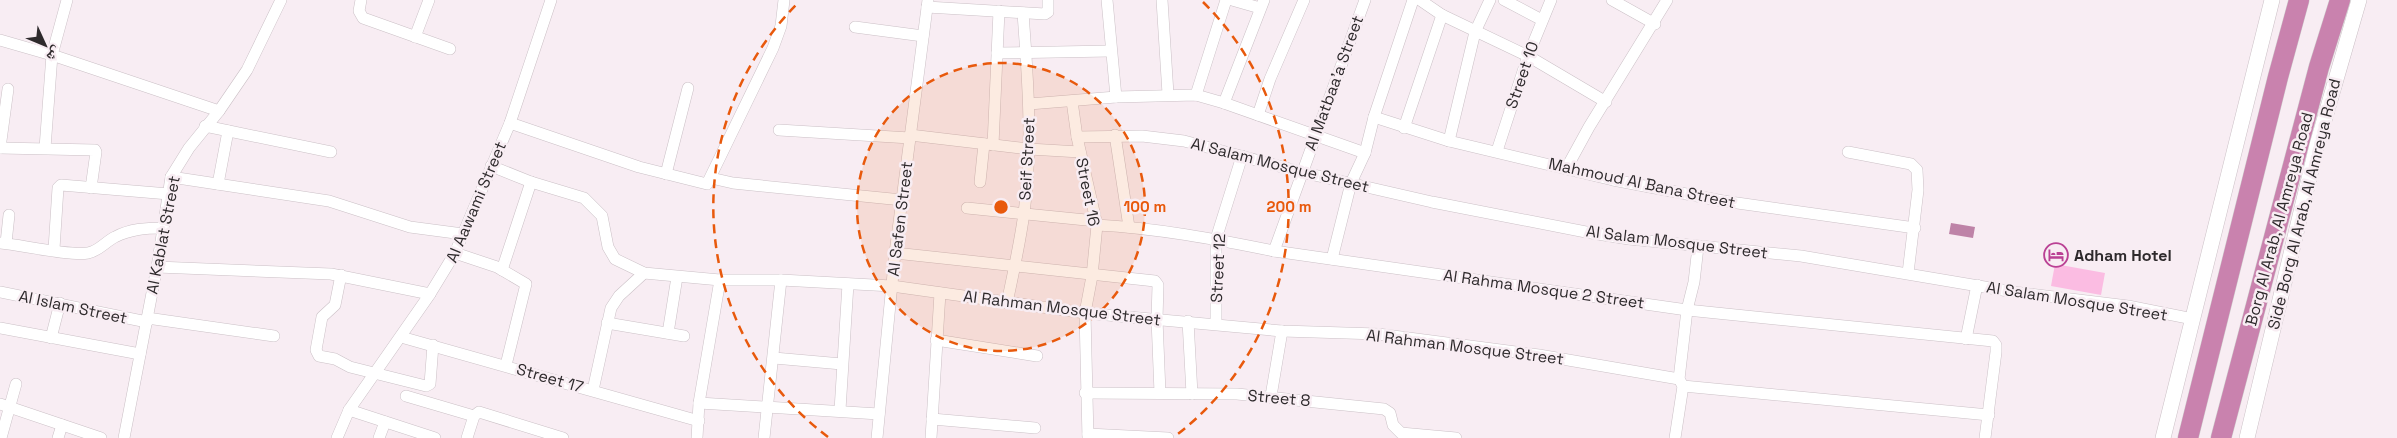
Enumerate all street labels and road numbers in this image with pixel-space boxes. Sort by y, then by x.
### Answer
street label: Al Matbaa'a Street [1300,13,1368,153]
street label: Street 10 [1501,39,1543,111]
street label: Side Borg Al Arab, Al Amreya Road [2263,76,2345,332]
street label: Borg Al Arab, Al Amreya Road [2241,109,2317,329]
street label: Seif Street [1014,117,1040,201]
street label: Al Salam Mosque Street [1189,133,1371,197]
street label: Al Aawami Street [441,138,511,266]
street label: Mahmoud Al Bana Street [1547,153,1737,213]
street label: Street 16 [1071,156,1105,228]
street label: Al Safen Street [883,160,917,278]
street label: Al Kablat Street [141,174,185,296]
street label: Al Salam Mosque Street [1585,220,1769,264]
street label: Street 12 [1206,233,1230,303]
street label: Al Rahma Mosque 2 Street [1442,264,1646,314]
street label: Al Salam Mosque Street [1985,276,2169,326]
street label: Al Islam Street [17,285,129,329]
street label: Al Rahman Mosque Street [962,285,1162,331]
street label: Al Rahman Mosque Street [1365,324,1565,370]
street label: Street 17 [514,358,586,398]
street label: Street 8 [1247,385,1311,411]

